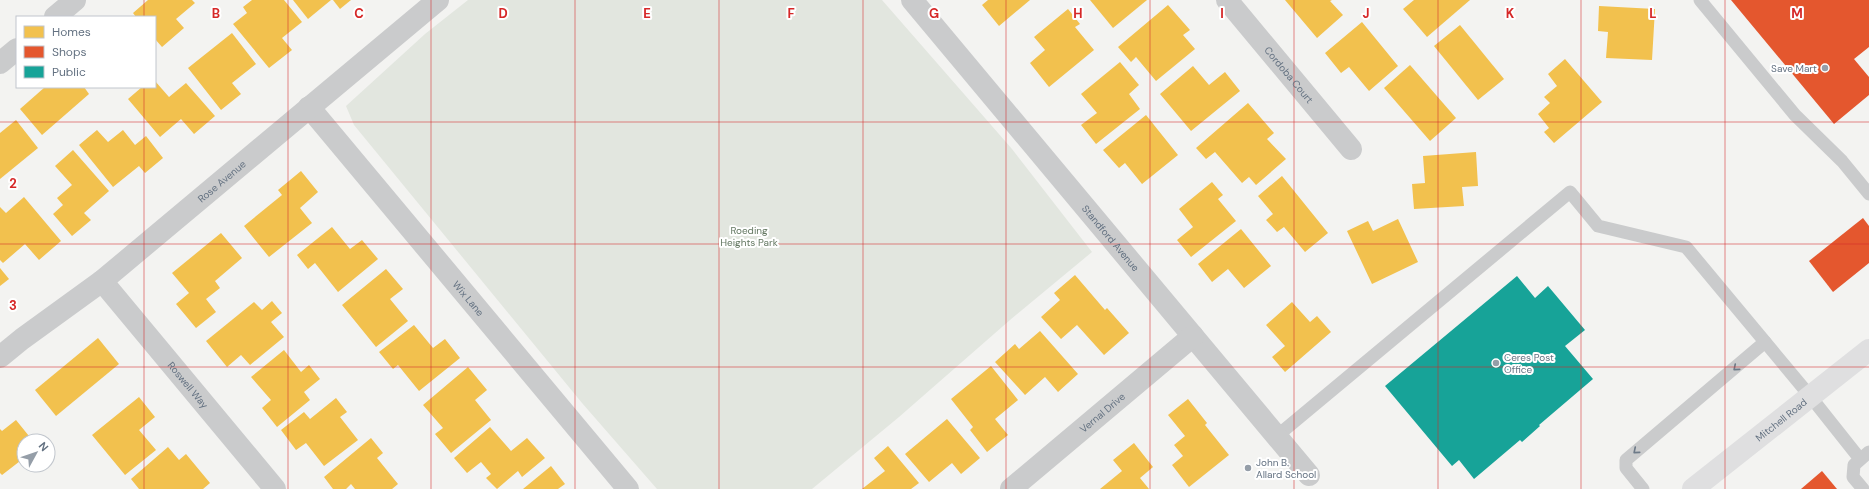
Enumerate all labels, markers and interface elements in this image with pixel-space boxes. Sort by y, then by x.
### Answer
text: B [212,5,220,22]
text: C [354,5,364,22]
text: D [498,5,508,22]
text: E [643,5,651,22]
text: F [787,5,795,22]
text: G [929,5,939,22]
text: H [1073,5,1083,22]
text: I [1220,5,1224,22]
text: J [1362,5,1370,22]
text: K [1506,5,1515,22]
text: L [1649,5,1657,22]
text: M [1791,5,1803,22]
legend [16,16,156,88]
text: Homes [52,24,91,40]
text: Shops [52,44,87,60]
street label: Cordoba Court [1262,44,1316,106]
place label: Save Mart [1771,62,1817,75]
marker: Save Mart [1820,63,1830,73]
text: Public [52,64,86,80]
street label: Rose Avenue [195,157,249,205]
text: 2 [9,175,17,192]
street label: Standford Avenue [1079,202,1143,274]
park label: Roeding Heights Park [720,224,778,249]
street label: Wix Lane [450,278,487,319]
text: 3 [9,297,17,314]
place label: Ceres Post Office [1504,351,1554,376]
marker: Ceres Post Office [1491,358,1501,368]
street label: Roswell Way [165,359,212,411]
one-way arrow [1733,363,1740,370]
street label: Vernal Drive [1077,389,1128,435]
street label: Mitchell Road [1752,395,1809,444]
north arrow [16,433,56,473]
text: N [36,439,52,454]
one-way arrow [1633,447,1641,454]
place label: John B. Allard School [1256,456,1316,481]
marker: John B. Allard School [1243,463,1253,473]

